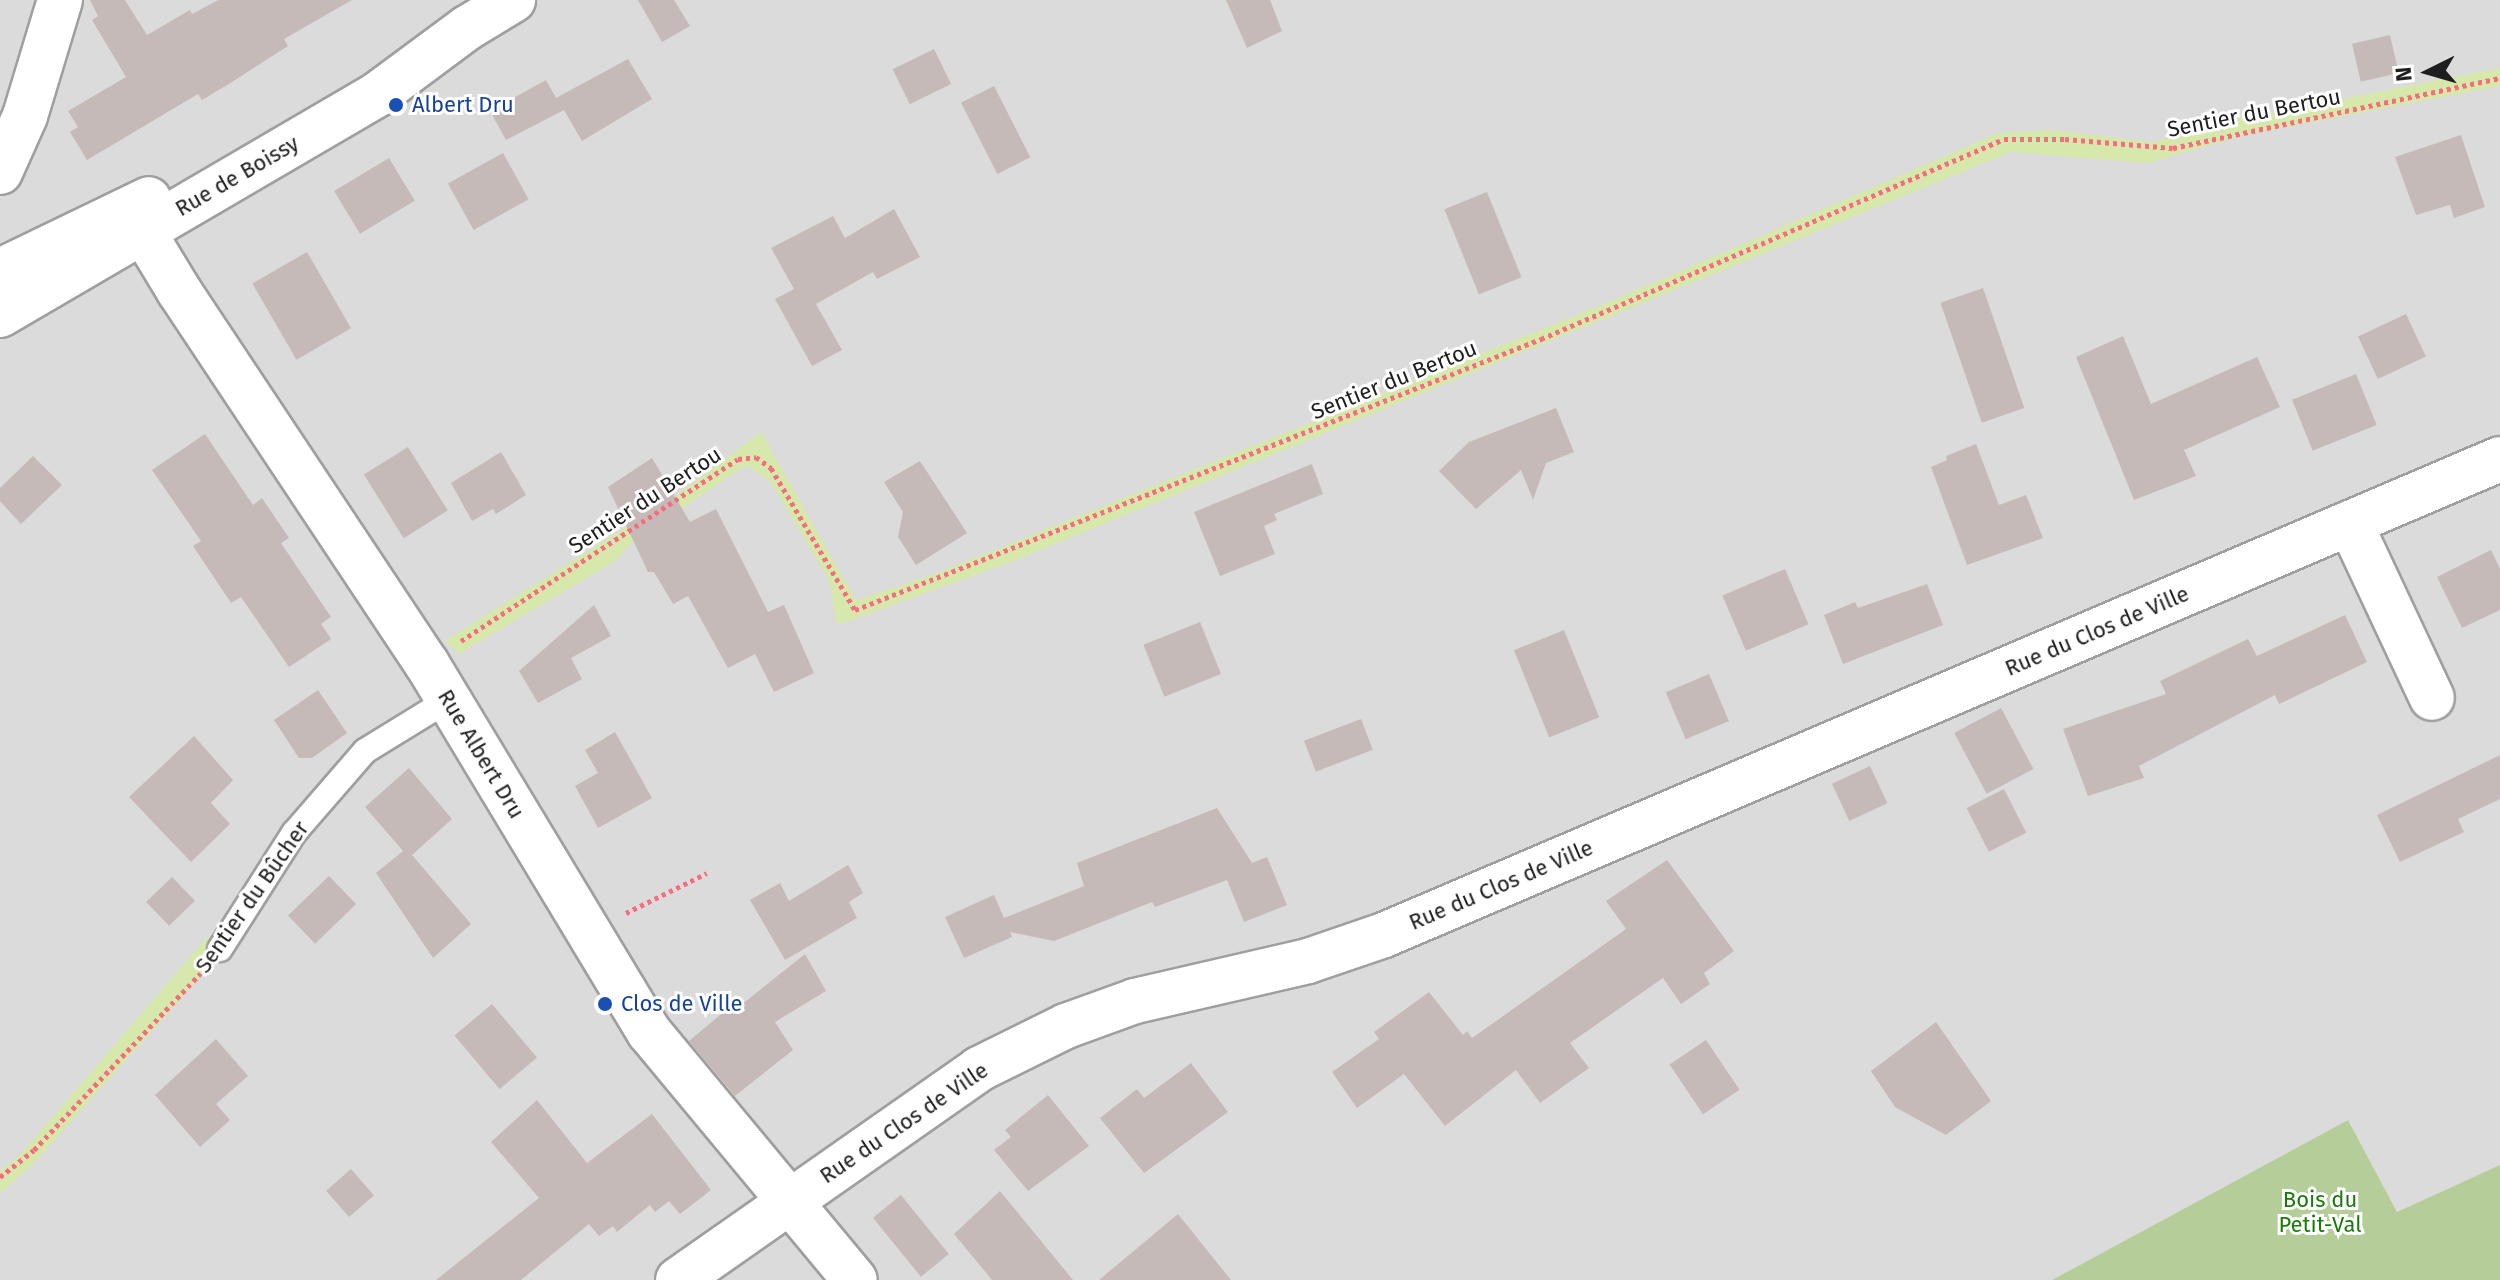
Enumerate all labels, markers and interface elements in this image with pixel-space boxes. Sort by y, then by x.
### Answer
north arrow [2388,32,2468,112]
text: N [2390,66,2418,83]
street label: Sentier du Bertou [2165,83,2343,143]
place label: Albert Dru [412,92,514,118]
marker: Albert Dru [387,96,405,114]
street label: Rue de Boissy [171,130,303,222]
street label: Sentier du Bertou [1307,335,1481,425]
street label: Sentier du Bertou [564,441,726,559]
street label: Rue du Clos de Ville [2001,580,2193,682]
street label: Rue Albert Dru [432,685,530,823]
street label: Sentier du Bûcher [190,816,314,978]
street label: Rue du Clos de Ville [1405,834,1597,936]
place label: Clos de Ville [621,991,743,1017]
marker: Clos de Ville [596,995,614,1013]
street label: Rue du Clos de Ville [815,1057,993,1189]
park label: Bois du Petit-Val [2278,1186,2362,1238]

